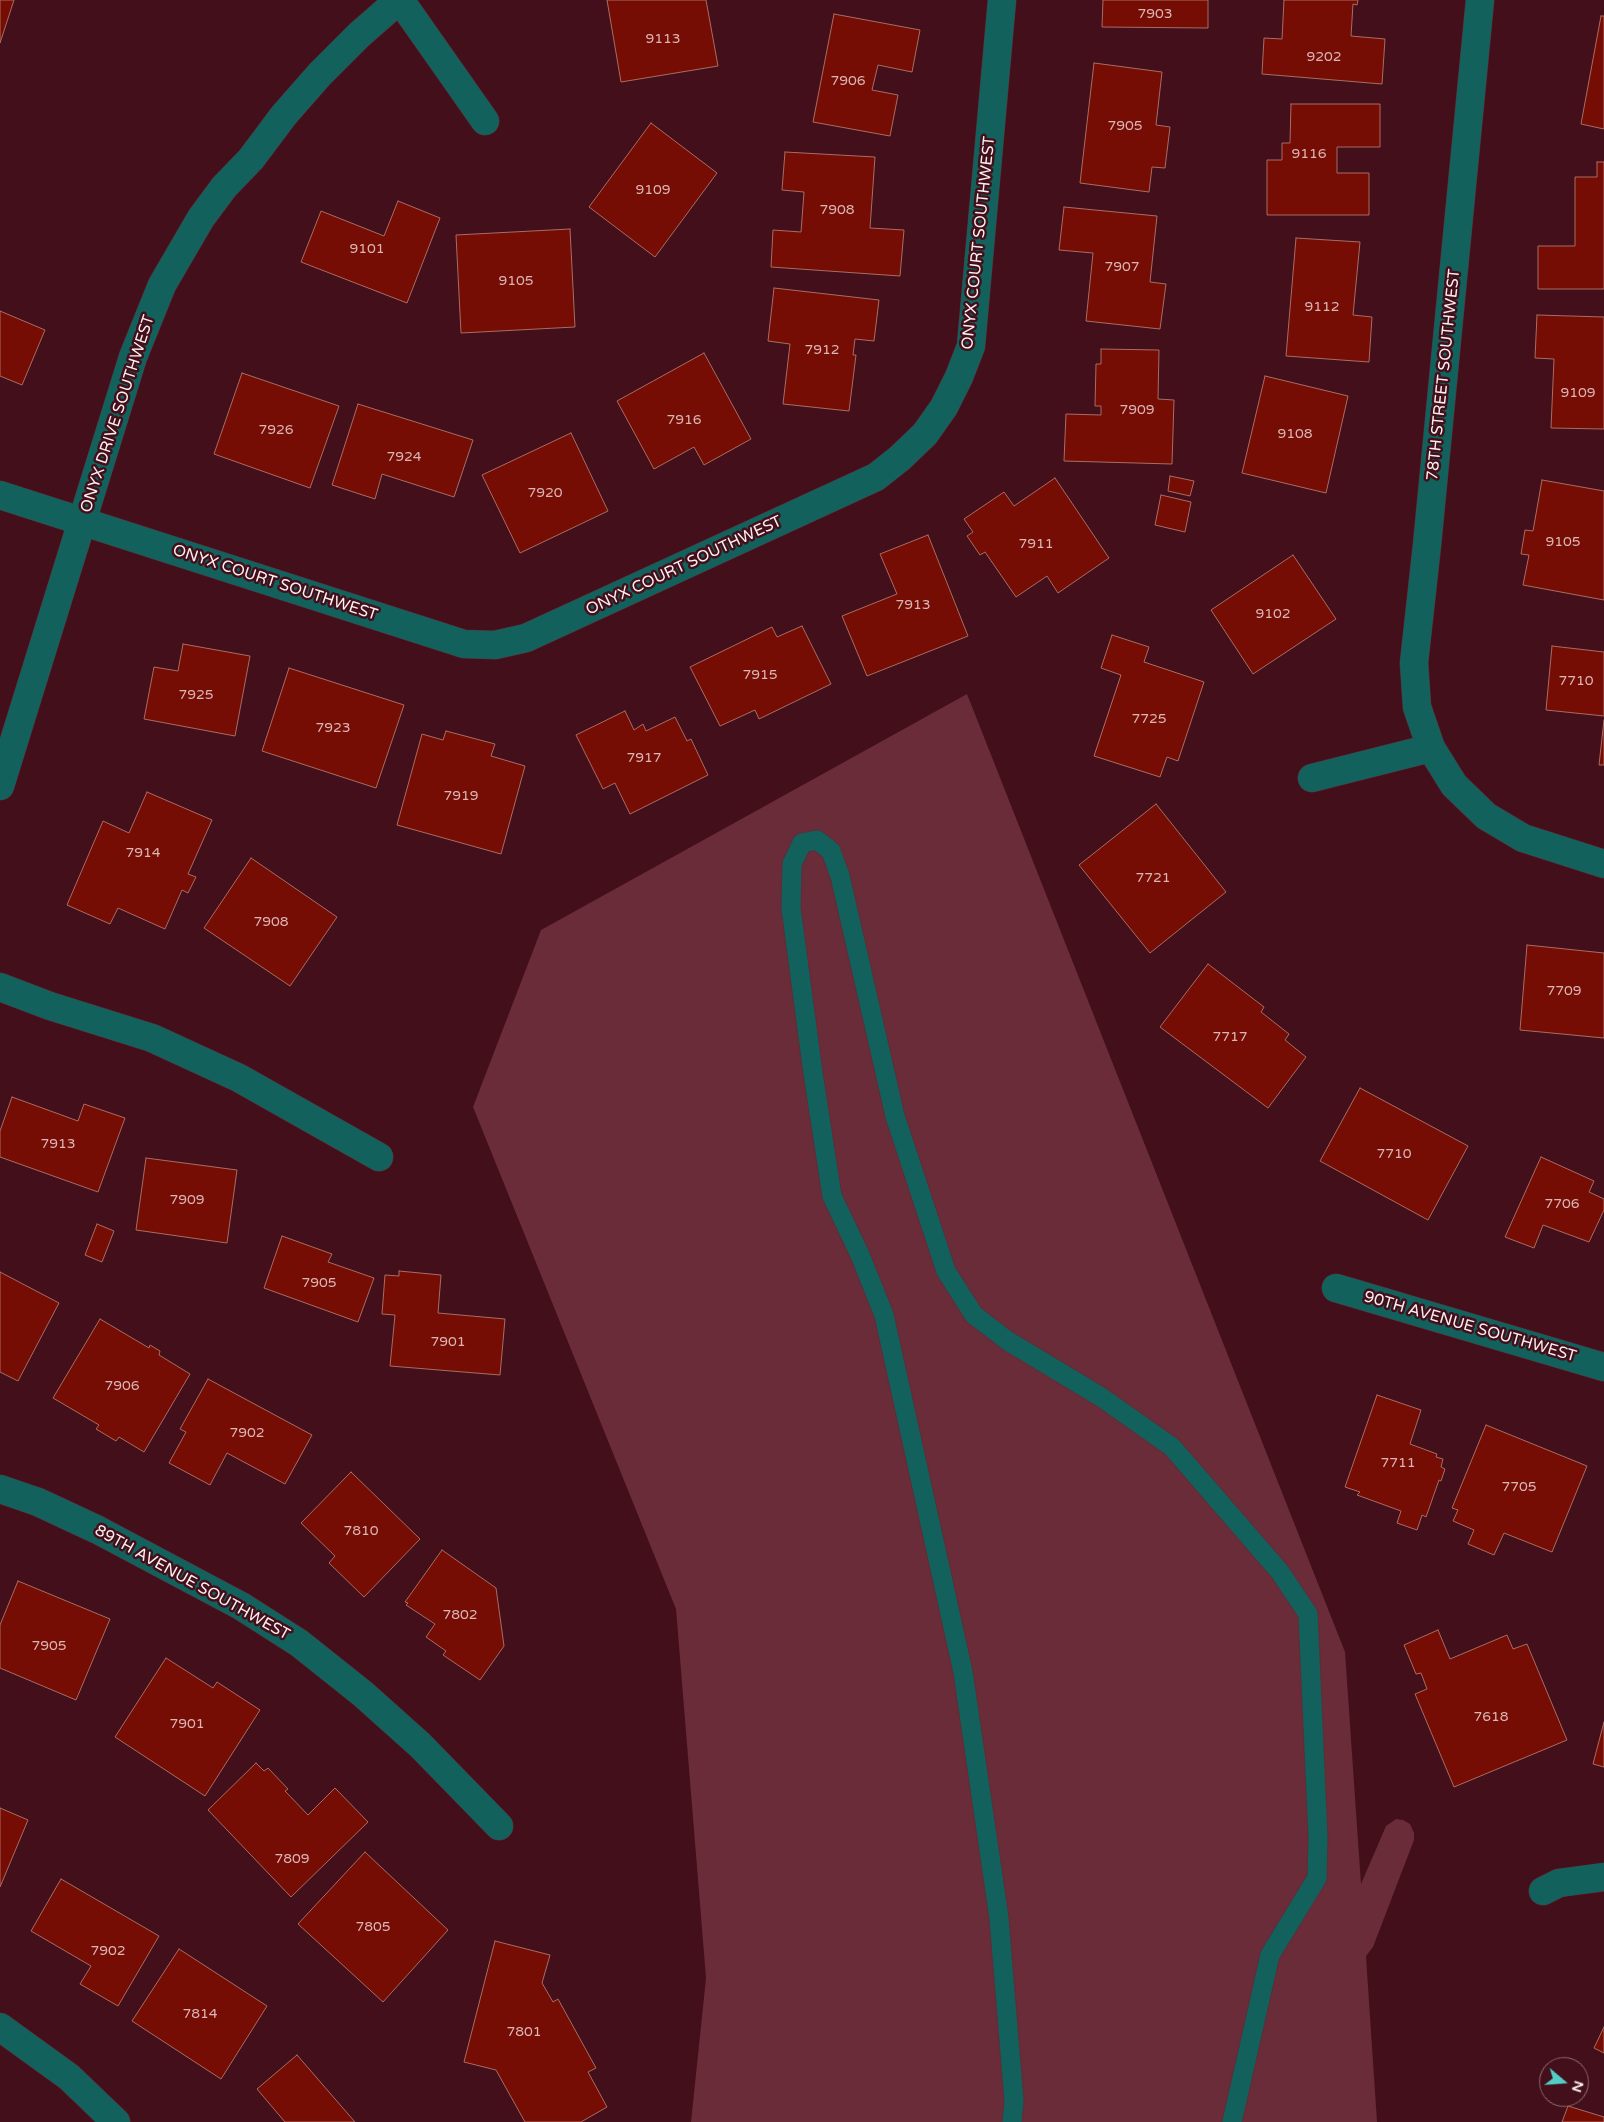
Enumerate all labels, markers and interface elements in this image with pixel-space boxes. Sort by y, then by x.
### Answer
house number: 7903 [1137,6,1173,22]
house number: 9113 [645,31,681,47]
house number: 9202 [1306,49,1342,65]
house number: 7906 [830,73,866,89]
house number: 7905 [1107,118,1143,134]
street label: ONYX COURT SOUTHWEST [958,135,1000,351]
house number: 9116 [1291,146,1327,162]
house number: 9109 [635,182,671,198]
house number: 7908 [819,202,855,218]
house number: 9101 [349,241,385,257]
house number: 7907 [1104,259,1140,275]
street label: 78TH STREET SOUTHWEST [1423,268,1465,482]
house number: 9105 [498,273,534,289]
house number: 9112 [1304,299,1340,315]
street label: ONYX DRIVE SOUTHWEST [77,313,159,515]
house number: 7912 [804,342,840,358]
house number: 9109 [1560,385,1596,401]
house number: 7909 [1119,402,1155,418]
house number: 7916 [666,412,702,428]
house number: 7926 [258,422,294,438]
house number: 9108 [1277,426,1313,442]
house number: 7924 [386,449,422,465]
house number: 7920 [527,485,563,501]
street label: ONYX COURT SOUTHWEST [583,512,785,620]
house number: 9105 [1545,534,1581,550]
house number: 7911 [1018,536,1054,552]
street label: ONYX COURT SOUTHWEST [170,541,380,625]
house number: 7913 [895,597,931,613]
house number: 9102 [1255,606,1291,622]
house number: 7915 [742,667,778,683]
house number: 7710 [1558,673,1594,689]
house number: 7925 [178,687,214,703]
house number: 7725 [1131,711,1167,727]
house number: 7923 [315,720,351,736]
house number: 7917 [626,750,662,766]
house number: 7919 [443,788,479,804]
house number: 7914 [125,845,161,861]
house number: 7721 [1135,870,1171,886]
house number: 7908 [253,914,289,930]
house number: 7709 [1546,983,1582,999]
house number: 7717 [1212,1029,1248,1045]
house number: 7913 [40,1136,76,1152]
house number: 7710 [1376,1146,1412,1162]
house number: 7909 [169,1192,205,1208]
house number: 7706 [1544,1196,1580,1212]
house number: 7905 [301,1275,337,1291]
street label: 90TH AVENUE SOUTHWEST [1362,1287,1578,1367]
house number: 7901 [430,1334,466,1350]
house number: 7906 [104,1378,140,1394]
house number: 7902 [229,1425,265,1441]
house number: 7711 [1380,1455,1416,1471]
house number: 7705 [1501,1479,1537,1495]
street label: 89TH AVENUE SOUTHWEST [91,1521,293,1645]
house number: 7810 [343,1523,379,1539]
house number: 7802 [442,1607,478,1623]
house number: 7905 [31,1638,67,1654]
house number: 7618 [1473,1709,1509,1725]
house number: 7901 [169,1716,205,1732]
house number: 7809 [274,1851,310,1867]
house number: 7805 [355,1919,391,1935]
house number: 7902 [90,1943,126,1959]
house number: 7814 [182,2006,218,2022]
house number: 7801 [506,2024,542,2040]
north arrow [1539,2057,1589,2107]
text: N [1568,2079,1588,2094]

